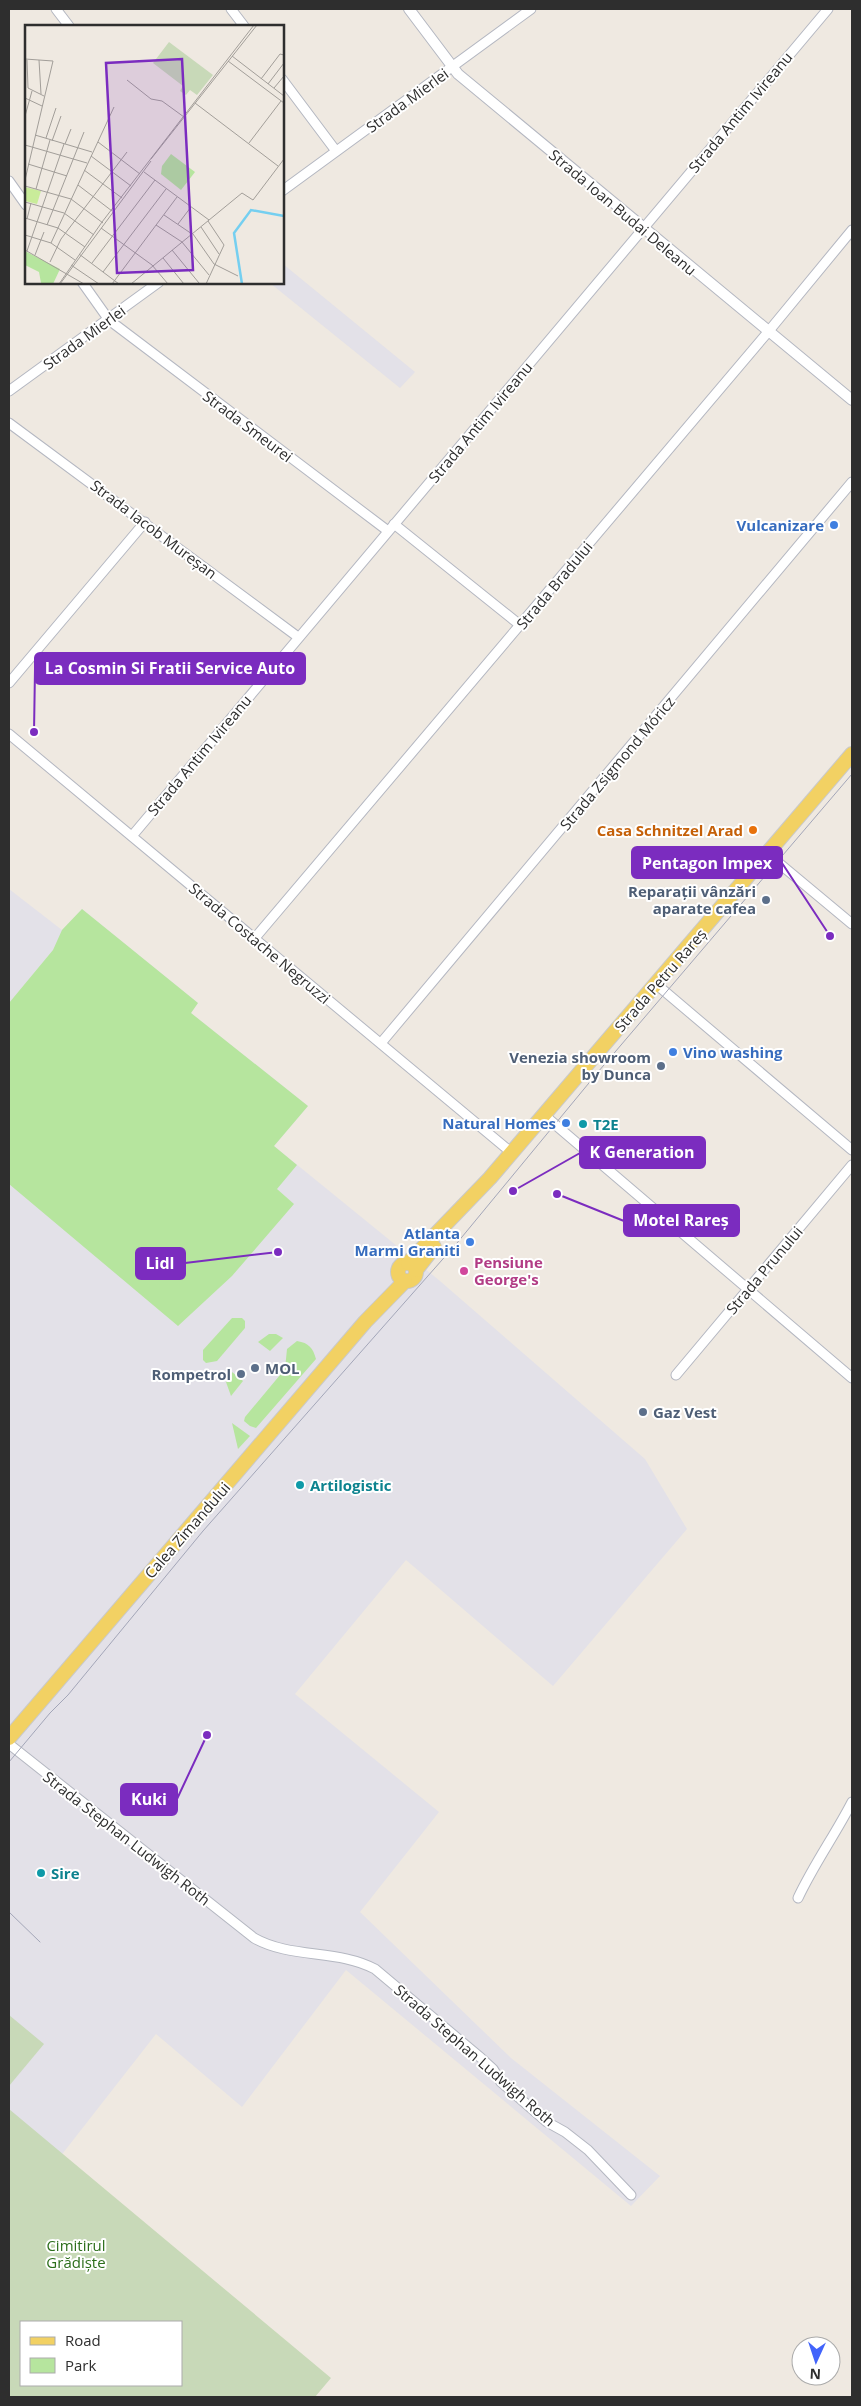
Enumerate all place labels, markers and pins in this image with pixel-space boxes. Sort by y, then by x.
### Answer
place label: Vulcanizare [737,515,824,535]
marker: Vulcanizare [828,519,840,531]
callout: La Cosmin Si Fratii Service Auto [35,653,305,684]
place label: Casa Schnitzel Arad [597,820,743,840]
marker: Casa Schnitzel Arad [747,824,759,836]
callout: Pentagon Impex [632,847,782,878]
place label: Reparații vânzări aparate cafea [628,881,756,918]
marker: Reparații vânzări aparate cafea [760,894,772,906]
place label: Vino washing [683,1042,783,1062]
marker: Vino washing [667,1046,679,1058]
place label: Venezia showroom by Dunca [509,1047,651,1084]
marker: Venezia showroom by Dunca [655,1060,667,1072]
place label: Natural Homes [442,1113,556,1133]
place label: T2E [593,1114,619,1134]
marker: Natural Homes [560,1117,572,1129]
marker: T2E [577,1118,589,1130]
callout: K Generation [580,1137,705,1168]
callout: Motel Rareș [624,1205,739,1236]
place label: Atlanta Marmi Graniti [355,1223,460,1260]
marker: Atlanta Marmi Graniti [464,1236,476,1248]
callout: Lidl [136,1248,185,1279]
place label: Pensiune George's [474,1252,543,1289]
marker: Pensiune George's [458,1265,470,1277]
place label: MOL [265,1358,300,1378]
marker: MOL [249,1362,261,1374]
place label: Rompetrol [152,1364,231,1384]
marker: Rompetrol [235,1368,247,1380]
place label: Gaz Vest [653,1402,717,1422]
marker: Gaz Vest [637,1406,649,1418]
place label: Artilogistic [310,1475,392,1495]
marker: Artilogistic [294,1479,306,1491]
callout: Kuki [121,1784,177,1815]
place label: Sire [51,1863,80,1883]
marker: Sire [35,1867,47,1879]

